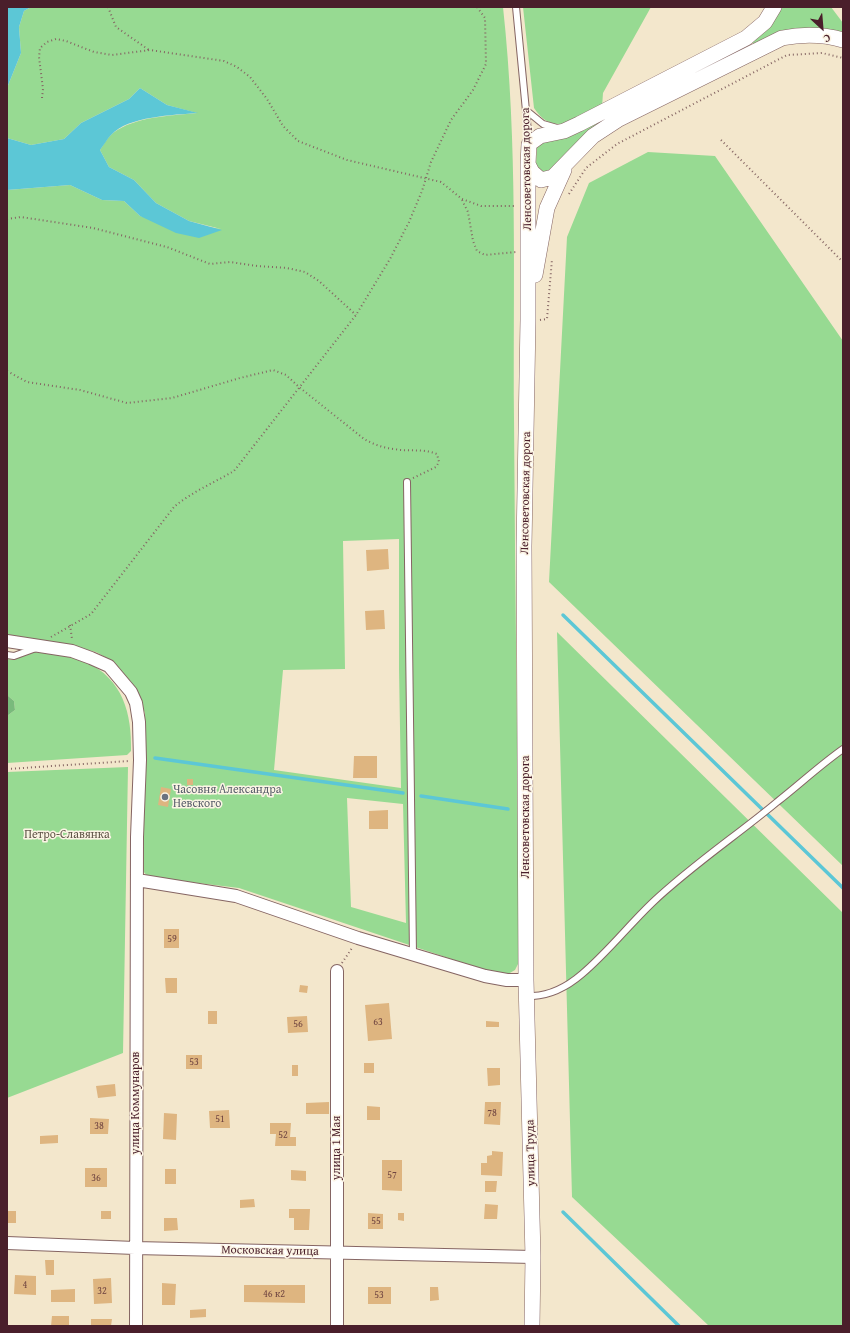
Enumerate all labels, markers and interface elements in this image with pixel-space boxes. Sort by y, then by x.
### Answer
north arrow [802,8,842,48]
text: С [821,30,834,47]
street label: Ленсоветовская дорога [519,107,535,231]
street label: Ленсоветовская дорога [518,431,534,555]
street label: Ленсоветовская дорога [519,756,533,878]
place label: Часовня Александра Невского [173,783,282,811]
marker: Часовня Александра Невского [160,792,170,802]
park label: Петро-Славянка [24,828,110,842]
house number: 59 [167,933,177,945]
house number: 63 [373,1016,383,1028]
house number: 56 [293,1018,303,1030]
street label: улица Коммунаров [129,1052,143,1154]
house number: 53 [189,1056,199,1068]
house number: 78 [487,1107,497,1119]
house number: 51 [215,1113,225,1125]
street label: улица 1 Мая [330,1116,344,1180]
house number: 38 [94,1120,104,1132]
street label: улица Труда [523,1120,539,1186]
house number: 52 [278,1129,288,1141]
house number: 57 [387,1169,397,1181]
house number: 36 [91,1172,101,1184]
house number: 55 [371,1215,381,1227]
street label: Московская улица [221,1243,319,1259]
house number: 4 [23,1279,27,1291]
house number: 32 [97,1285,107,1297]
house number: 46 к2 [263,1288,285,1300]
house number: 53 [374,1289,384,1301]

